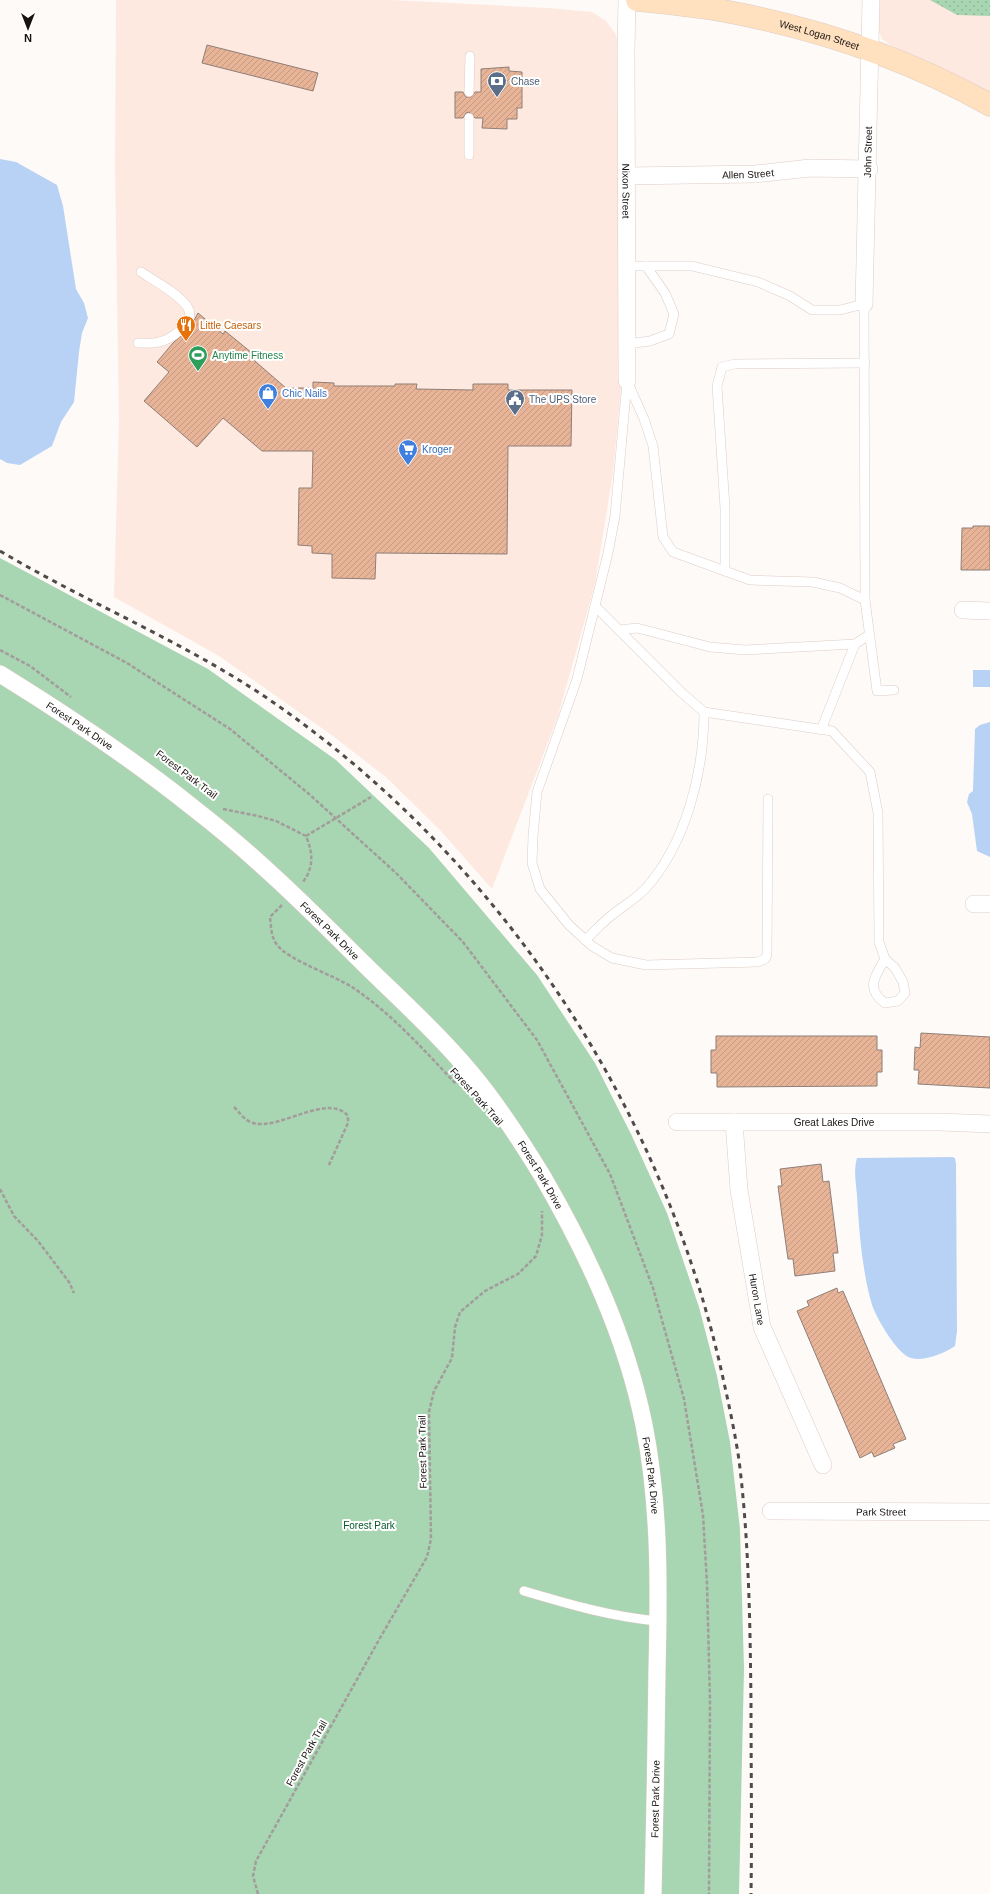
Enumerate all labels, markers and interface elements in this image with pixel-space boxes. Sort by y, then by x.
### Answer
north arrow [8,8,48,48]
street label: West Logan Street [778,18,861,52]
text: N [24,32,32,44]
bank icon: Chase [486,70,508,98]
place label: Chase [511,76,540,87]
street label: John Street [862,126,874,178]
street label: Nixon Street [620,163,632,219]
street label: Allen Street [722,167,775,181]
restaurant icon: Little Caesars [175,314,197,342]
place label: Little Caesars [200,320,261,331]
sports icon: Anytime Fitness [187,344,209,372]
place label: Anytime Fitness [212,350,283,361]
shop icon: Chic Nails [257,382,279,410]
place label: Chic Nails [282,388,327,399]
public building icon: The UPS Store [504,388,526,416]
place label: The UPS Store [529,394,597,405]
supermarket icon: Kroger [397,438,419,466]
place label: Kroger [422,444,453,455]
street label: Forest Park Drive [44,700,115,752]
street label: Forest Park Trail [154,748,219,801]
street label: Forest Park Drive [298,900,362,962]
street label: Forest Park Trail [448,1065,505,1127]
street label: Great Lakes Drive [794,1117,875,1128]
street label: Forest Park Drive [516,1139,565,1211]
street label: Huron Lane [747,1273,767,1326]
street label: Forest Park Trail [416,1415,429,1489]
street label: Forest Park Drive [640,1436,661,1515]
street label: Park Street [856,1506,906,1518]
park label: Forest Park [343,1520,396,1531]
street label: Forest Park Trail [284,1718,329,1788]
street label: Forest Park Drive [649,1760,662,1838]

